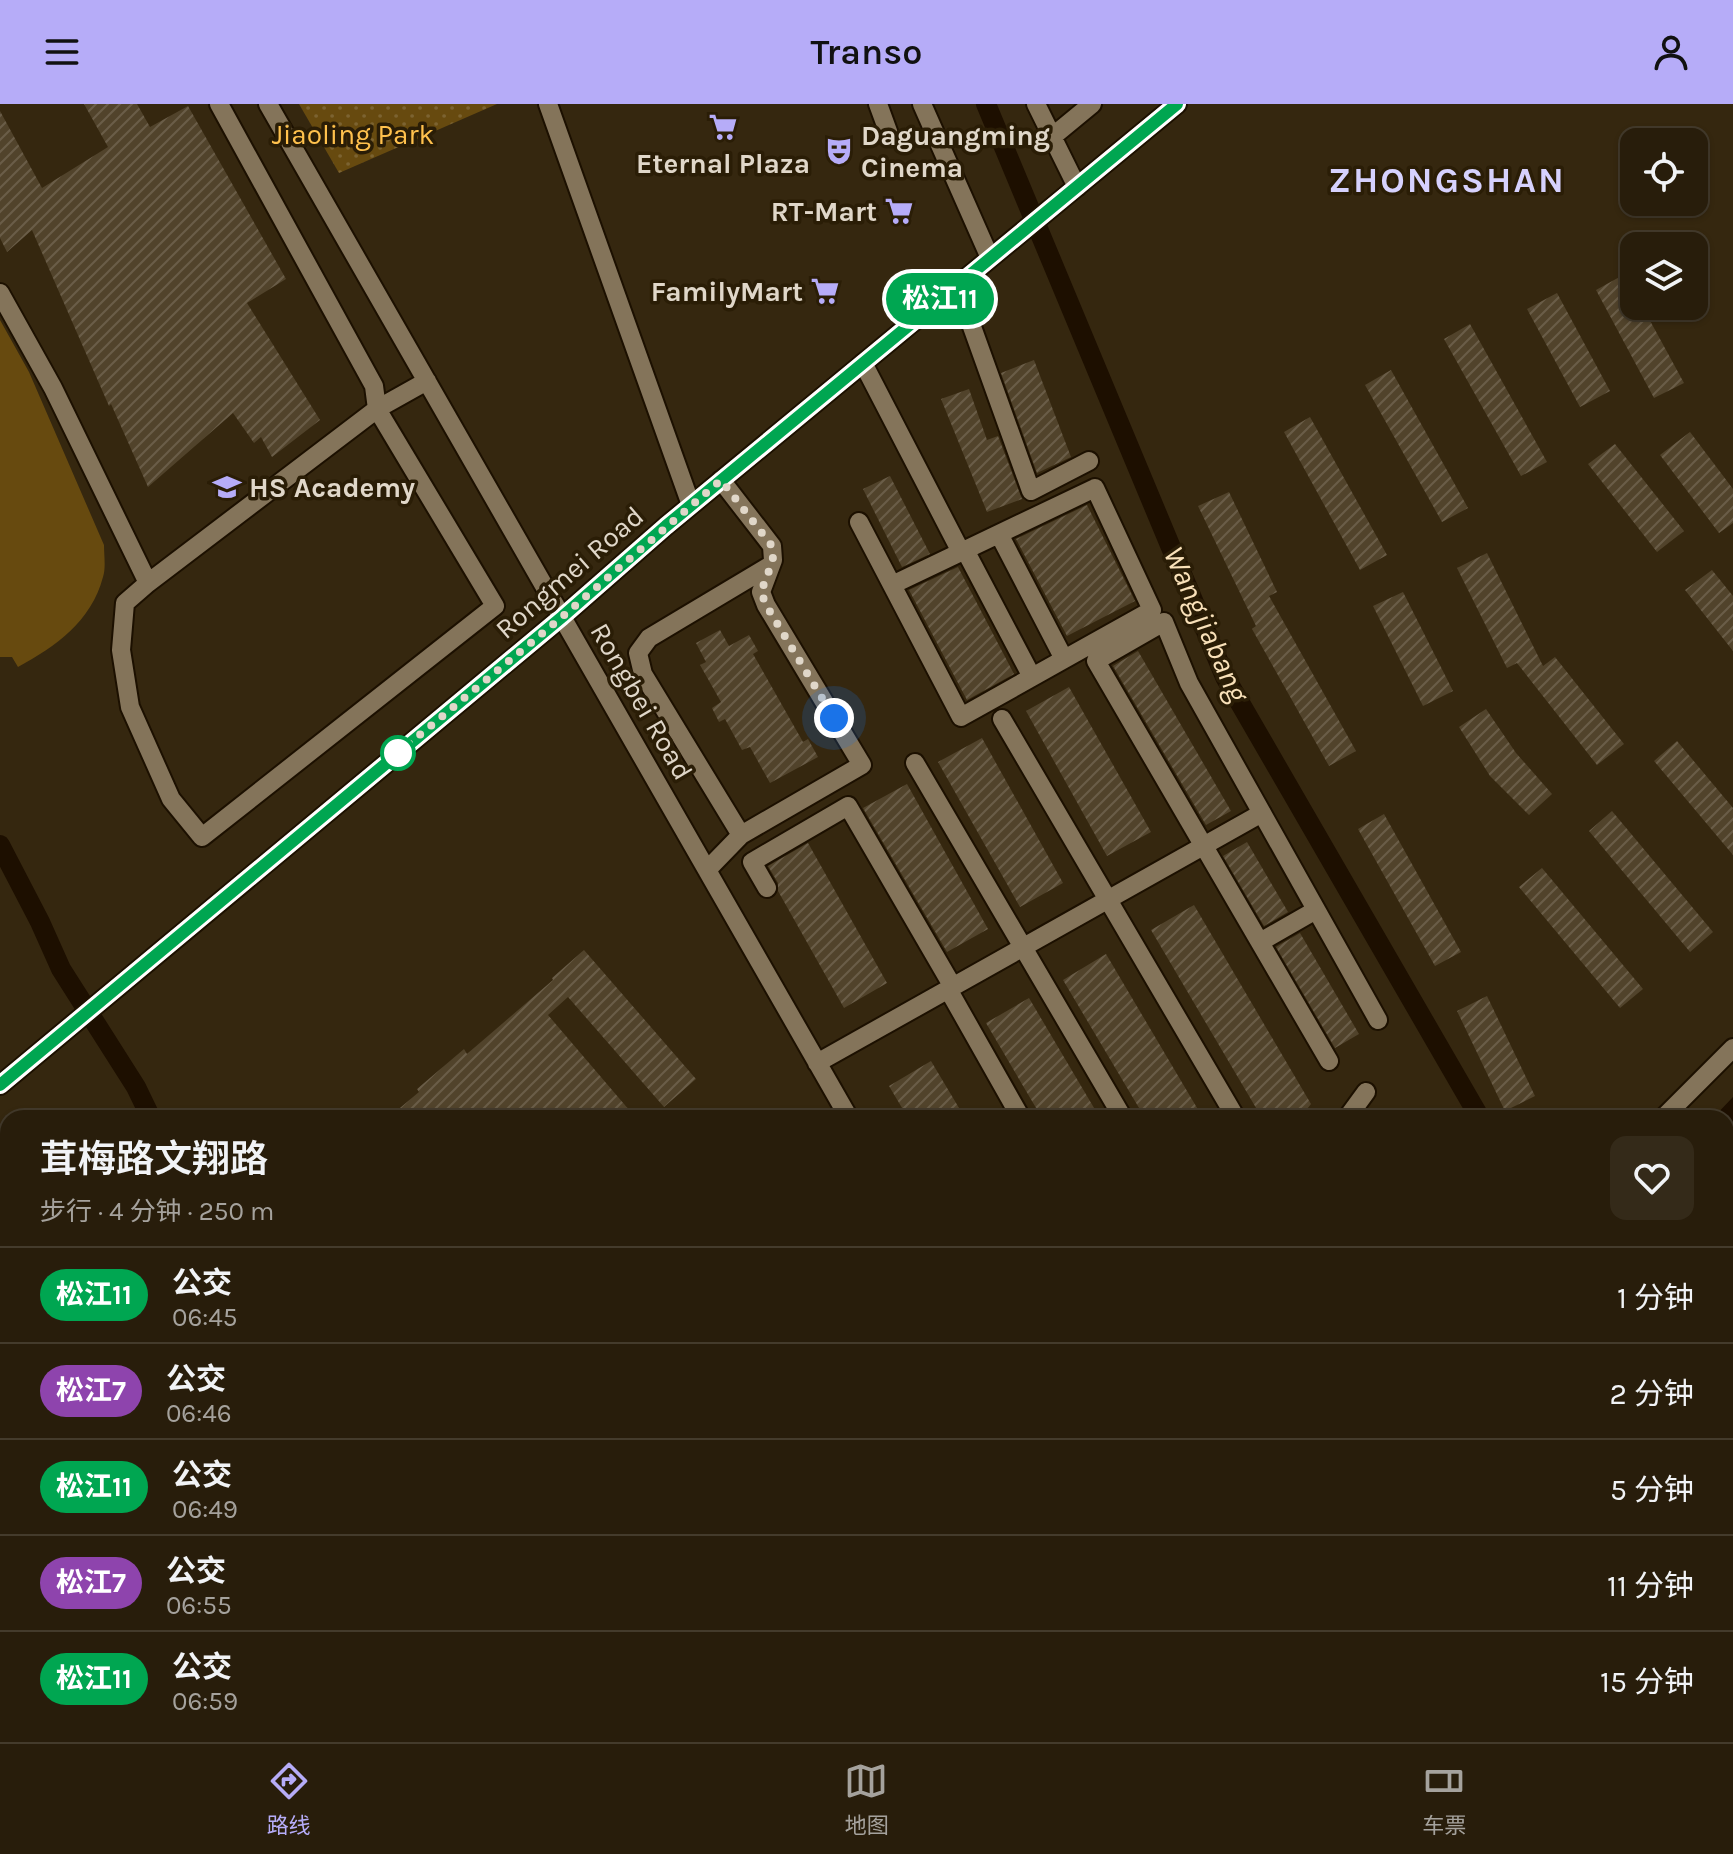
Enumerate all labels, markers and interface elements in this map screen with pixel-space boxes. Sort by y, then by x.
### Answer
icon: menu [40,30,84,74]
icon: person [1649,30,1693,74]
text: Transo [811,31,922,73]
supermarket icon: Eternal Plaza [708,112,738,142]
park label: Jiaoling Park [272,118,434,151]
place label: Daguangming Cinema [861,119,1050,184]
map controls [1620,128,1708,320]
button: locate [1620,128,1708,216]
theatre icon: Daguangming Cinema [824,136,854,166]
place label: Eternal Plaza [636,147,810,180]
district label: ZHONGSHAN [1328,159,1566,201]
place label: RT-Mart [771,195,877,228]
supermarket icon: RT-Mart [884,196,914,226]
button: layers [1620,232,1708,320]
line badge: 松江11 [884,273,996,325]
place label: FamilyMart [651,275,803,308]
supermarket icon: FamilyMart [810,276,840,306]
text: 松江11 [902,282,978,315]
place label: HS Academy [249,471,415,504]
school or university icon: HS Academy [212,472,242,502]
street label: Rongmei Road [489,499,650,646]
water label: Wangjiabang [1156,541,1257,709]
street label: Rongbei Road [583,617,700,786]
your location [814,698,854,738]
unlabelled marker [381,736,415,770]
button: heart [1610,1136,1694,1220]
text: 茸梅路文翔路 [40,1137,268,1182]
text: 步行 · 4 分钟 · 250 m [40,1196,274,1227]
text: 公交 [172,1265,232,1301]
text: 松江11 [56,1278,132,1311]
text: 1 分钟 [1617,1280,1694,1316]
text: 06:45 [172,1302,237,1333]
text: 公交 [166,1361,226,1397]
text: 松江7 [56,1374,126,1407]
text: 2 分钟 [1609,1376,1694,1412]
text: 06:46 [166,1398,232,1429]
text: 公交 [172,1457,232,1493]
text: 松江11 [56,1470,132,1503]
text: 5 分钟 [1610,1472,1694,1508]
text: 06:49 [172,1494,238,1525]
text: 公交 [166,1553,226,1589]
text: 松江7 [56,1566,126,1599]
text: 11 分钟 [1607,1568,1694,1604]
text: 06:55 [166,1590,232,1621]
text: 公交 [172,1649,232,1685]
text: 松江11 [56,1662,132,1695]
text: 15 分钟 [1600,1664,1694,1700]
text: 06:59 [172,1686,238,1717]
tab: 路线 [267,1759,311,1839]
tab: 地图 [844,1759,888,1839]
tab: 车票 [1422,1759,1466,1839]

